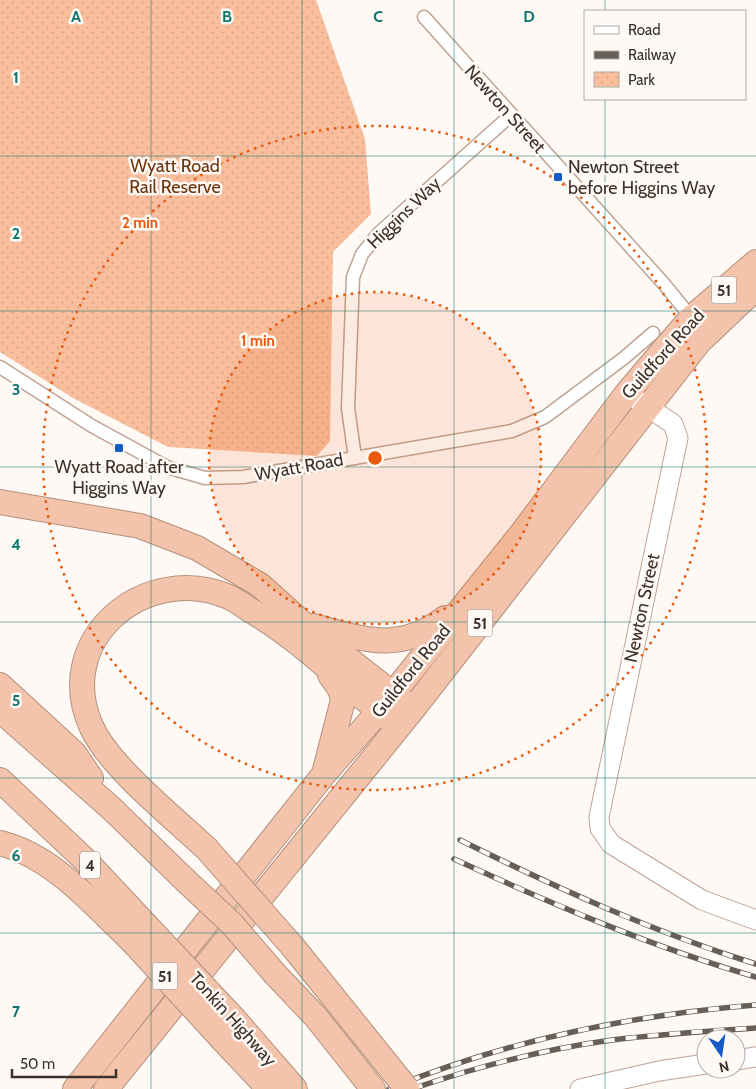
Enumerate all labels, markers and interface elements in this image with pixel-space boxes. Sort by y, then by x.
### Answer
text: A [71,7,81,26]
text: B [222,7,232,26]
text: C [373,7,383,26]
text: D [523,7,535,26]
legend [584,10,746,100]
text: Road [628,21,661,39]
text: Railway [628,46,677,64]
street label: Newton Street [460,60,550,158]
text: 1 [13,68,19,87]
text: Park [628,71,655,89]
park label: Wyatt Road Rail Reserve [129,155,221,198]
place label: Newton Street before Higgins Way [568,156,715,199]
marker: Newton Street before Higgins Way [552,171,564,183]
street label: Higgins Way [363,173,445,253]
text: 2 min [122,214,158,232]
text: 2 [12,224,20,243]
road number: 51 [712,276,736,304]
street label: Guildford Road [617,304,709,404]
text: 1 min [241,332,275,350]
text: 3 [12,380,20,399]
marker: Wyatt Road after Higgins Way [113,442,125,454]
street label: Wyatt Road [253,448,345,486]
centre of rings [366,449,384,467]
place label: Wyatt Road after Higgins Way [54,456,184,499]
text: 4 [11,535,21,554]
street label: Newton Street [620,551,664,665]
road number: 51 [468,610,492,636]
street label: Guildford Road [367,620,455,722]
text: 5 [12,691,20,710]
text: 6 [12,846,21,865]
road number: 4 [80,852,100,878]
road number: 51 [152,962,178,989]
street label: Tonkin Highway [185,967,281,1071]
text: 7 [12,1002,21,1021]
north arrow [696,1029,746,1079]
scale bar [12,1046,116,1078]
text: 50 m [20,1055,55,1073]
text: N [717,1057,731,1077]

